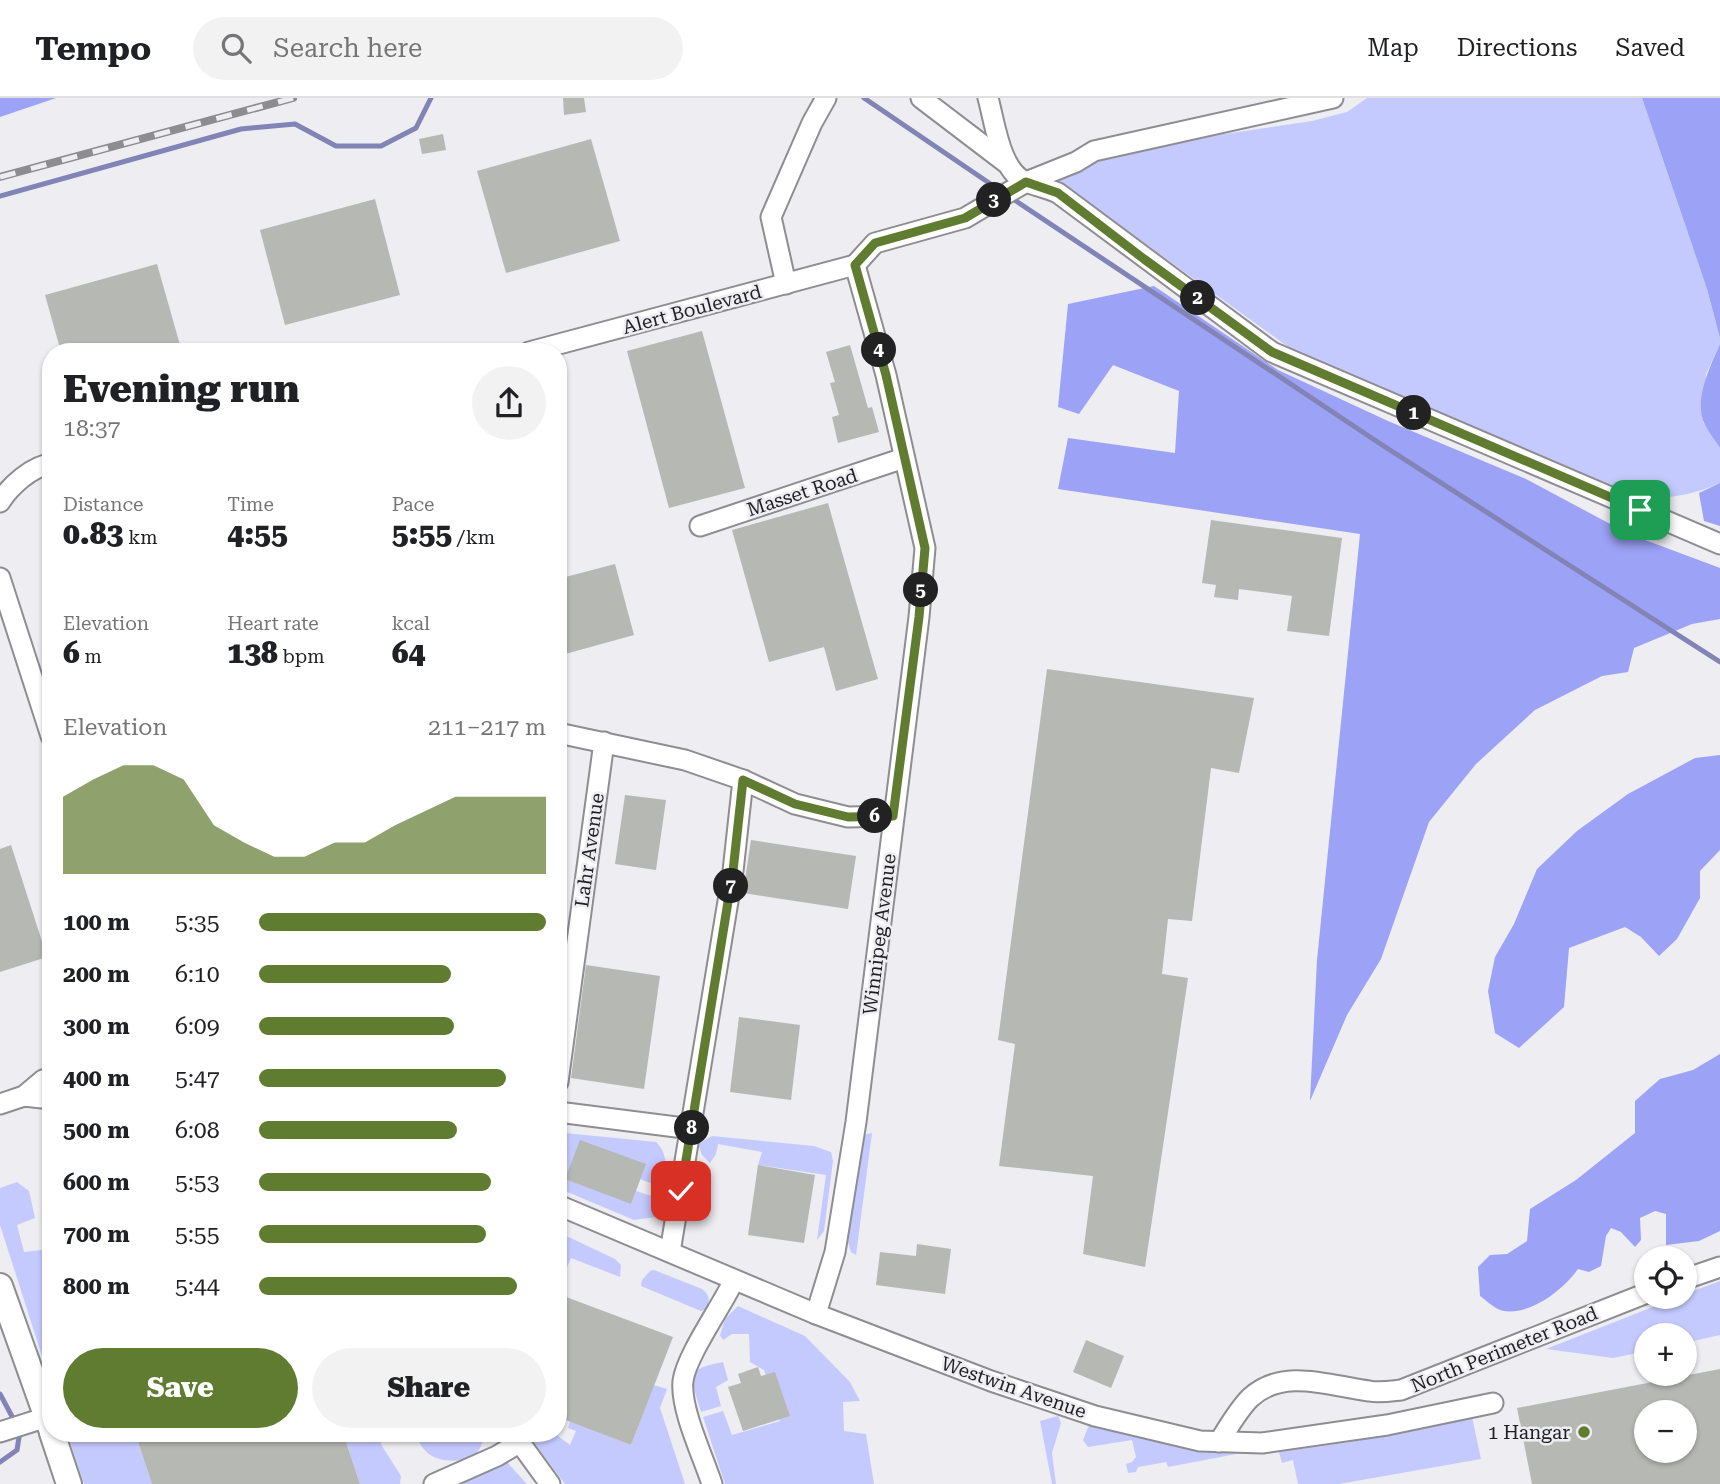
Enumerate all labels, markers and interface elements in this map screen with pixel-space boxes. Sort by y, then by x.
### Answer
search box [193,17,683,80]
text: Tempo [35,29,151,68]
icon: search [217,29,255,67]
text: Search here [273,33,422,63]
text: Map [1367,34,1419,62]
text: Directions [1457,34,1577,62]
text: Saved [1615,34,1685,62]
pin: 3 [976,182,1012,217]
text: 3 [988,188,999,211]
street label: Alert Boulevard [620,280,764,339]
pin: 2 [1180,280,1216,316]
text: 2 [1192,286,1203,309]
pin: 4 [862,332,896,368]
text: 4 [873,338,884,361]
button: share [472,366,546,440]
text: Evening run [63,367,299,411]
pin: 1 [1396,396,1432,430]
text: 1 [1408,401,1419,424]
text: 18:37 [63,415,120,442]
street label: Masset Road [744,464,860,521]
pin [1610,480,1670,540]
icon: arrive [1621,491,1659,529]
text: Distance [63,493,143,516]
text: Time [227,493,274,516]
text: Pace [392,493,435,516]
text: 0.83 [63,516,123,551]
text: 4:55 [227,516,288,551]
text: 5:55 [392,516,452,551]
text: km [123,526,158,549]
text: /km [452,526,495,549]
pin: 5 [904,573,939,608]
text: 5 [915,578,926,601]
text: Elevation [63,612,149,635]
text: Heart rate [227,612,319,635]
text: kcal [392,612,430,635]
text: 6 [63,635,80,670]
text: 138 [227,635,278,670]
text: 64 [392,635,425,670]
text: m [80,645,102,668]
text: bpm [278,645,325,668]
text: Elevation [63,714,167,741]
text: 211–217 m [428,714,546,741]
street label: Lahr Avenue [570,791,609,909]
pin: 6 [858,798,892,834]
text: 6 [869,804,880,827]
street label: Winnipeg Avenue [858,852,901,1016]
pin: 7 [714,868,748,904]
text: 7 [725,874,736,897]
text: 100 m [63,909,130,936]
text: 5:35 [175,909,220,936]
text: 200 m [63,961,130,988]
text: 6:10 [175,961,220,988]
text: 300 m [63,1013,130,1040]
text: 6:09 [175,1013,220,1040]
text: 400 m [63,1065,130,1092]
text: 5:47 [175,1065,220,1092]
pin: 8 [674,1110,710,1146]
text: 8 [686,1116,697,1139]
text: 500 m [63,1117,130,1144]
text: 6:08 [175,1117,220,1144]
pin [651,1161,711,1221]
text: 600 m [63,1169,130,1196]
text: 5:53 [175,1169,220,1196]
icon: check [662,1172,700,1210]
text: 700 m [63,1221,130,1248]
text: 5:55 [175,1221,220,1248]
map controls [1634,1246,1697,1463]
button: locate [1634,1246,1697,1309]
text: 800 m [63,1273,130,1300]
text: 5:44 [175,1273,220,1300]
street label: North Perimeter Road [1407,1301,1601,1397]
button: + [1634,1323,1697,1386]
button: Save [63,1348,298,1428]
button: Share [312,1348,546,1428]
street label: Westwin Avenue [938,1352,1090,1423]
button: − [1634,1400,1697,1463]
place label: 1 Hangar [1488,1421,1570,1444]
marker: 1 Hangar [1576,1424,1592,1440]

